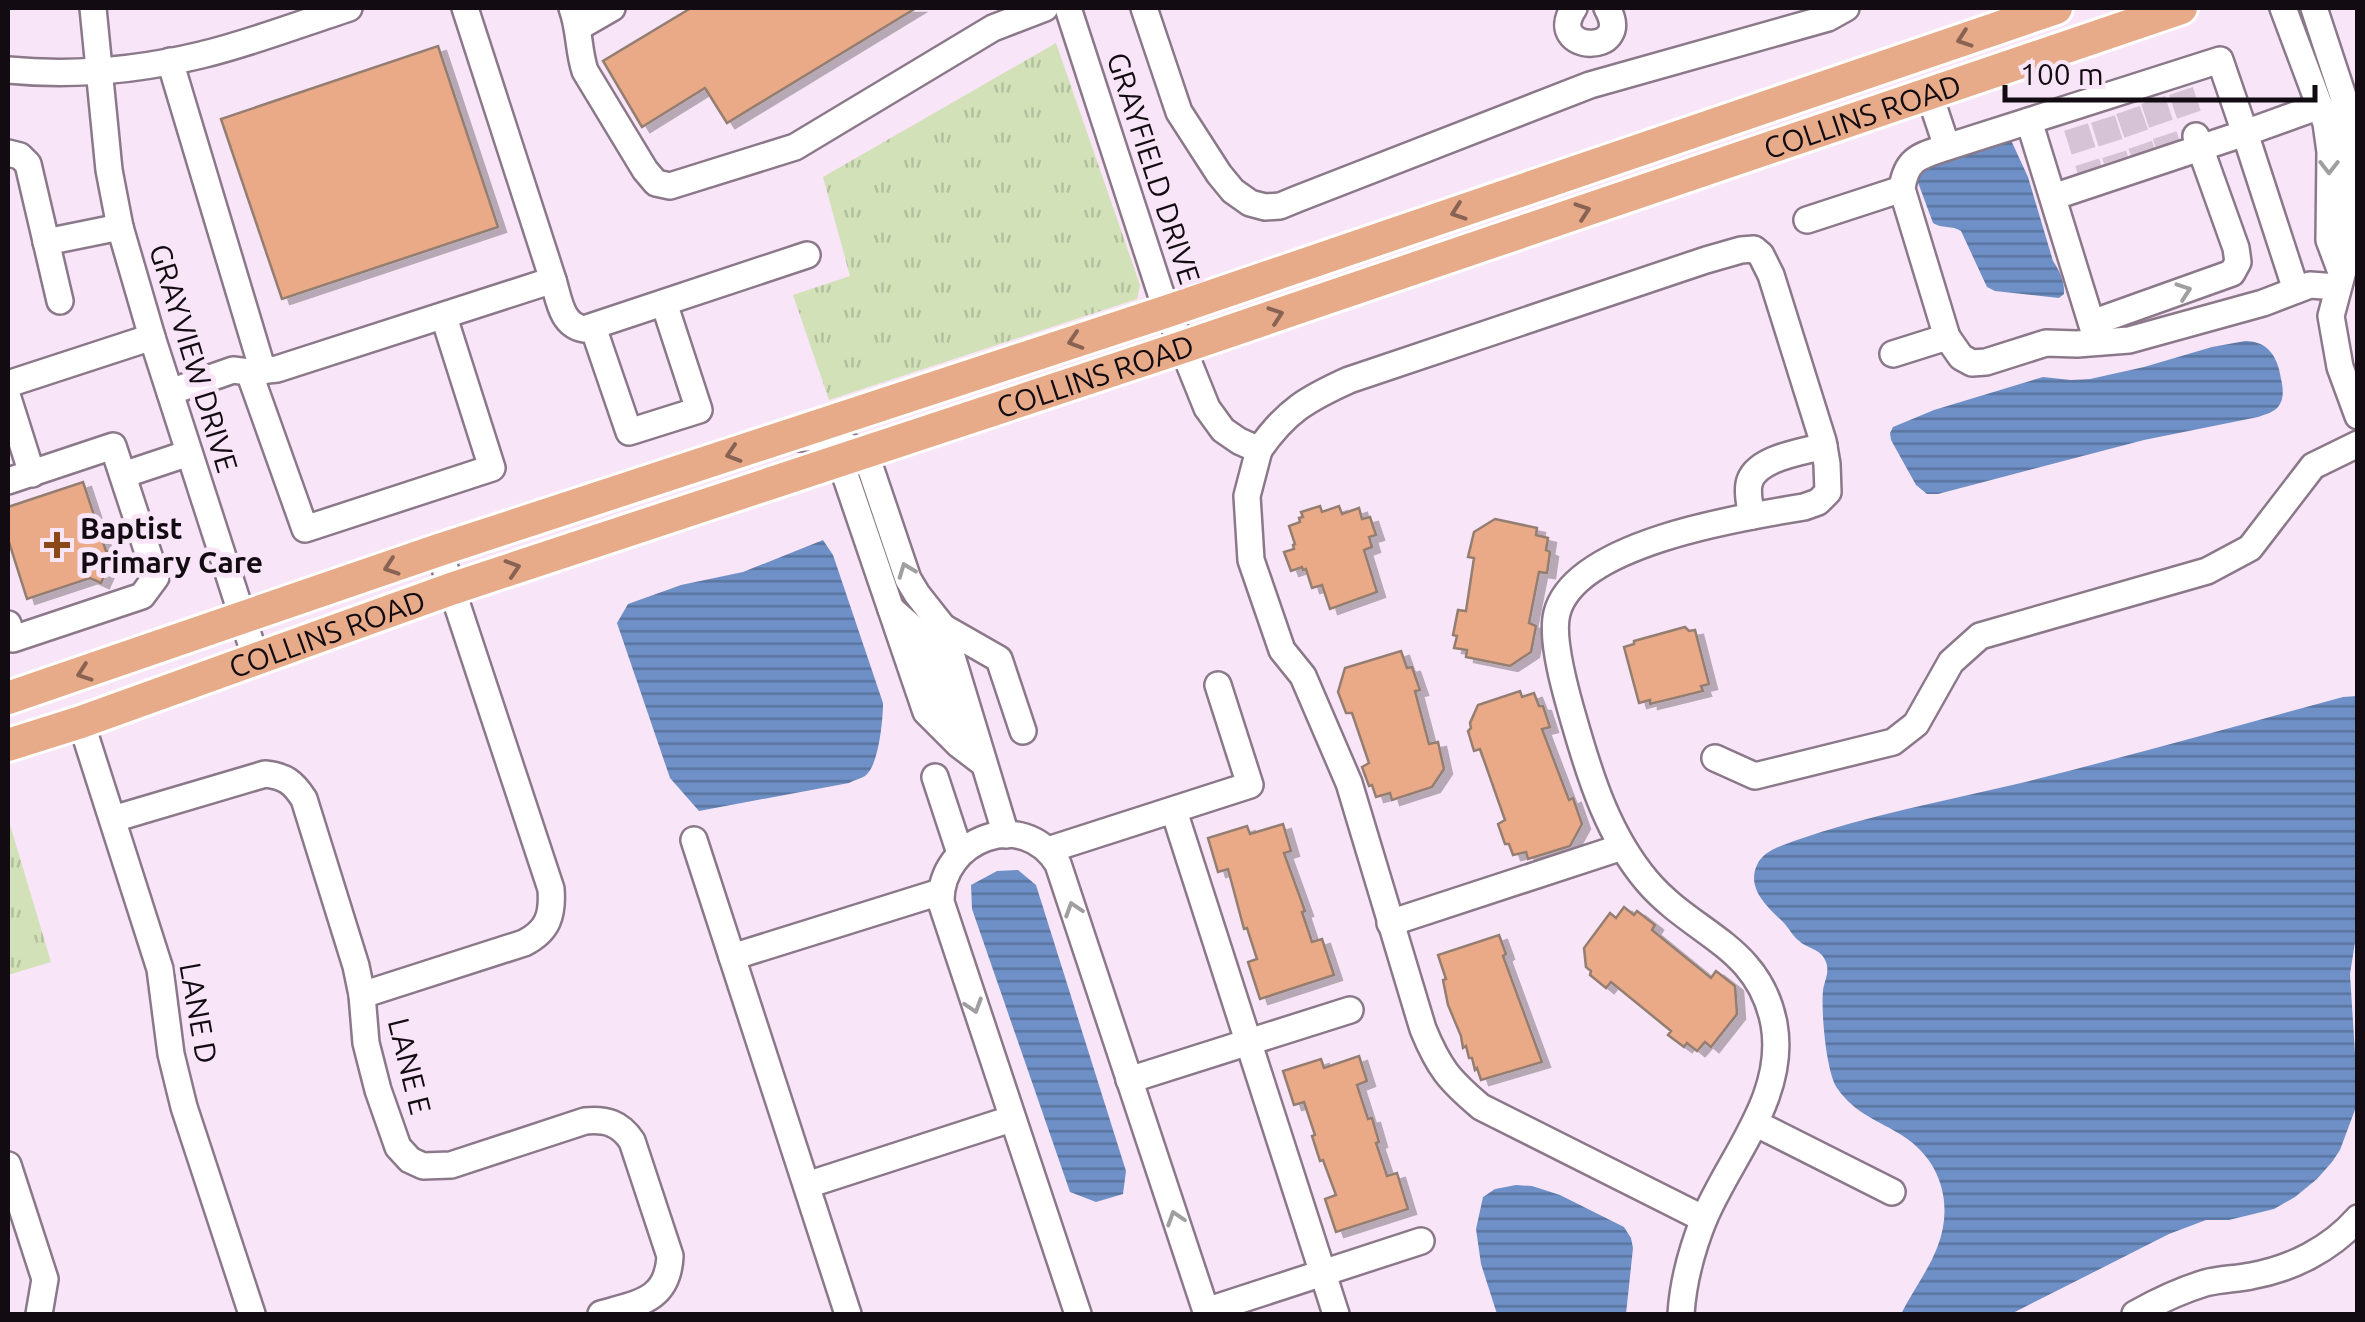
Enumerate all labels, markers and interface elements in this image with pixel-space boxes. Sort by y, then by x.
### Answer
one-way arrow [1957,27,1974,48]
scale bar [2005,40,2315,102]
street label: GRAYFIELD DRIVE [1101,48,1207,288]
text: 100 m [2020,57,2104,91]
street label: COLLINS ROAD [1759,67,1965,166]
one-way arrow [2318,160,2340,176]
one-way arrow [1450,200,1468,221]
one-way arrow [1574,202,1591,222]
street label: GRAYVIEW DRIVE [143,240,245,476]
one-way arrow [2175,283,2192,303]
one-way arrow [1266,307,1283,327]
street label: COLLINS ROAD [992,328,1198,425]
one-way arrow [1067,330,1084,350]
one-way arrow [725,442,742,462]
place label: Baptist Primary Care [80,511,263,579]
marker: Baptist Primary Care [44,532,70,558]
one-way arrow [384,555,401,576]
one-way arrow [504,560,521,580]
one-way arrow [897,562,917,580]
street label: COLLINS ROAD [224,583,430,684]
one-way arrow [76,661,93,681]
one-way arrow [1065,902,1085,919]
street label: LANE D [173,960,225,1066]
one-way arrow [962,996,982,1013]
street label: LANE E [382,1015,438,1117]
one-way arrow [1166,1210,1187,1227]

